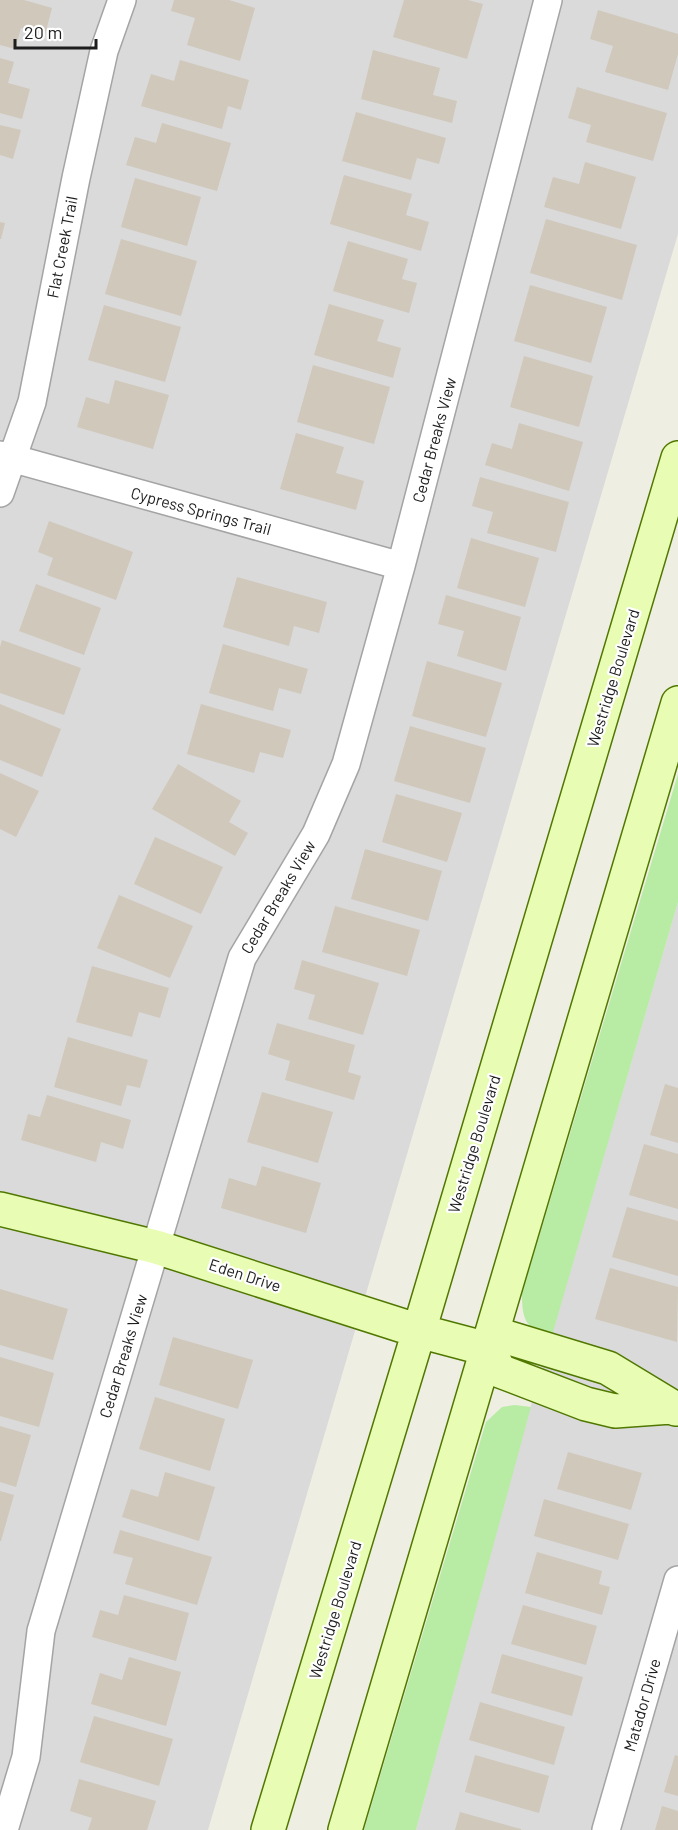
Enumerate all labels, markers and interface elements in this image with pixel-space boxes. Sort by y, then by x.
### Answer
scale bar [15,12,96,50]
text: 20 m [24,21,62,43]
street label: Flat Creek Trail [42,194,81,300]
street label: Cedar Breaks View [408,375,459,505]
street label: Cypress Springs Trail [129,483,273,538]
street label: Westridge Boulevard [582,606,643,749]
street label: Cedar Breaks View [236,836,319,957]
street label: Westridge Boulevard [443,1072,504,1215]
street label: Eden Drive [207,1254,283,1295]
street label: Cedar Breaks View [95,1291,151,1420]
street label: Westridge Boulevard [304,1538,365,1681]
street label: Matador Drive [619,1656,664,1753]

